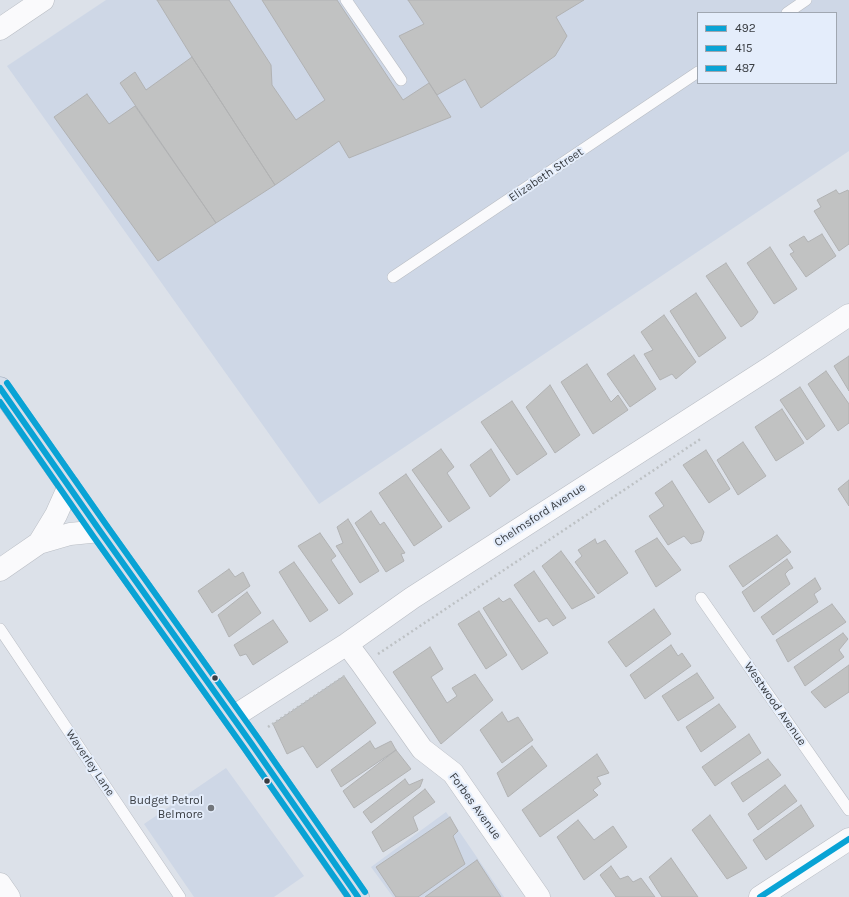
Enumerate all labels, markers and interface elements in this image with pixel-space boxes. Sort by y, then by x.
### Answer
legend [697,12,837,84]
text: 492 [735,21,756,35]
text: 415 [735,41,752,55]
text: 487 [735,61,755,75]
street label: Elizabeth Street [506,145,586,205]
street label: Chelmsford Avenue [492,480,588,550]
street label: Westwood Avenue [741,659,809,749]
unlabelled marker [210,673,220,683]
street label: Waverley Lane [62,727,118,799]
street label: Forbes Avenue [446,770,504,842]
unlabelled marker [262,776,272,786]
place label: Budget Petrol Belmore [129,794,203,822]
marker: Budget Petrol Belmore [206,803,216,813]

